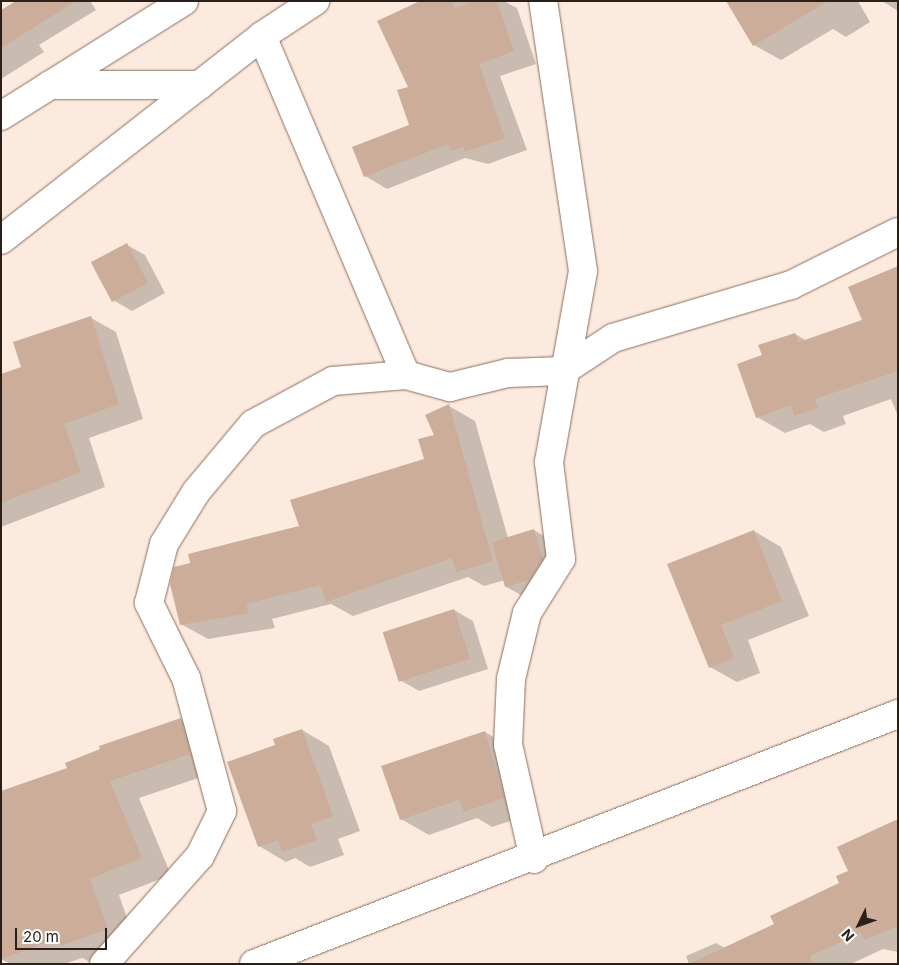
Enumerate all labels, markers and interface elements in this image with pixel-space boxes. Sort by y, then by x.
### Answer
north arrow [834,900,884,950]
scale bar [18,918,110,950]
text: N [838,926,857,945]
text: 20 m [23,927,59,946]

